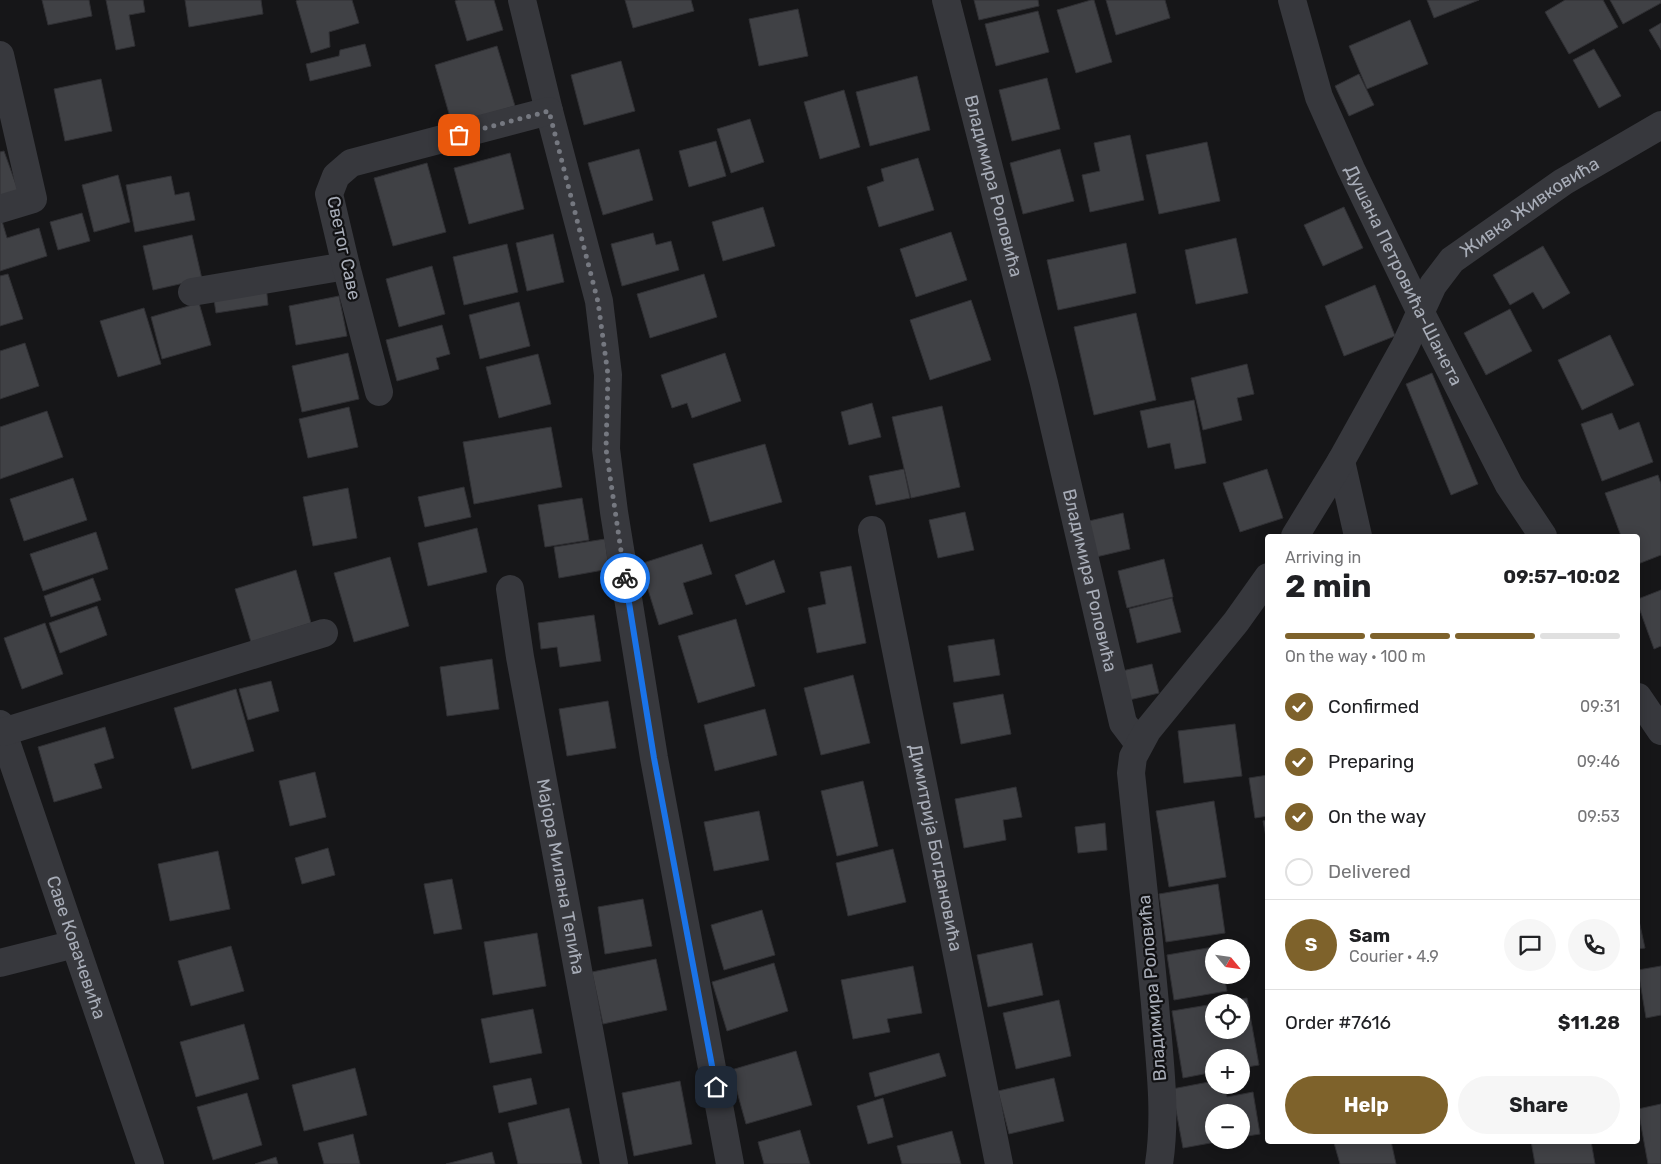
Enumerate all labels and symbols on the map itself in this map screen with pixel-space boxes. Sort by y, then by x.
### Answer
street label: Владимира Роловића [960,93,1027,279]
pin [438,114,480,156]
street label: Живка Живковића [1456,152,1603,262]
street label: Душана Петровића-Шанета [1340,161,1467,389]
street label: Светог Саве [322,194,366,302]
street label: Владимира Роловића [1058,487,1122,674]
courier [600,553,650,603]
street label: Димитрија Богдановића [904,742,967,953]
street label: Мајора Милана Тепића [532,777,590,976]
street label: Саве Ковачевића [42,873,111,1022]
street label: Владимира Роловића [1133,894,1171,1082]
north arrow [1205,939,1250,984]
pin [695,1066,737,1108]

